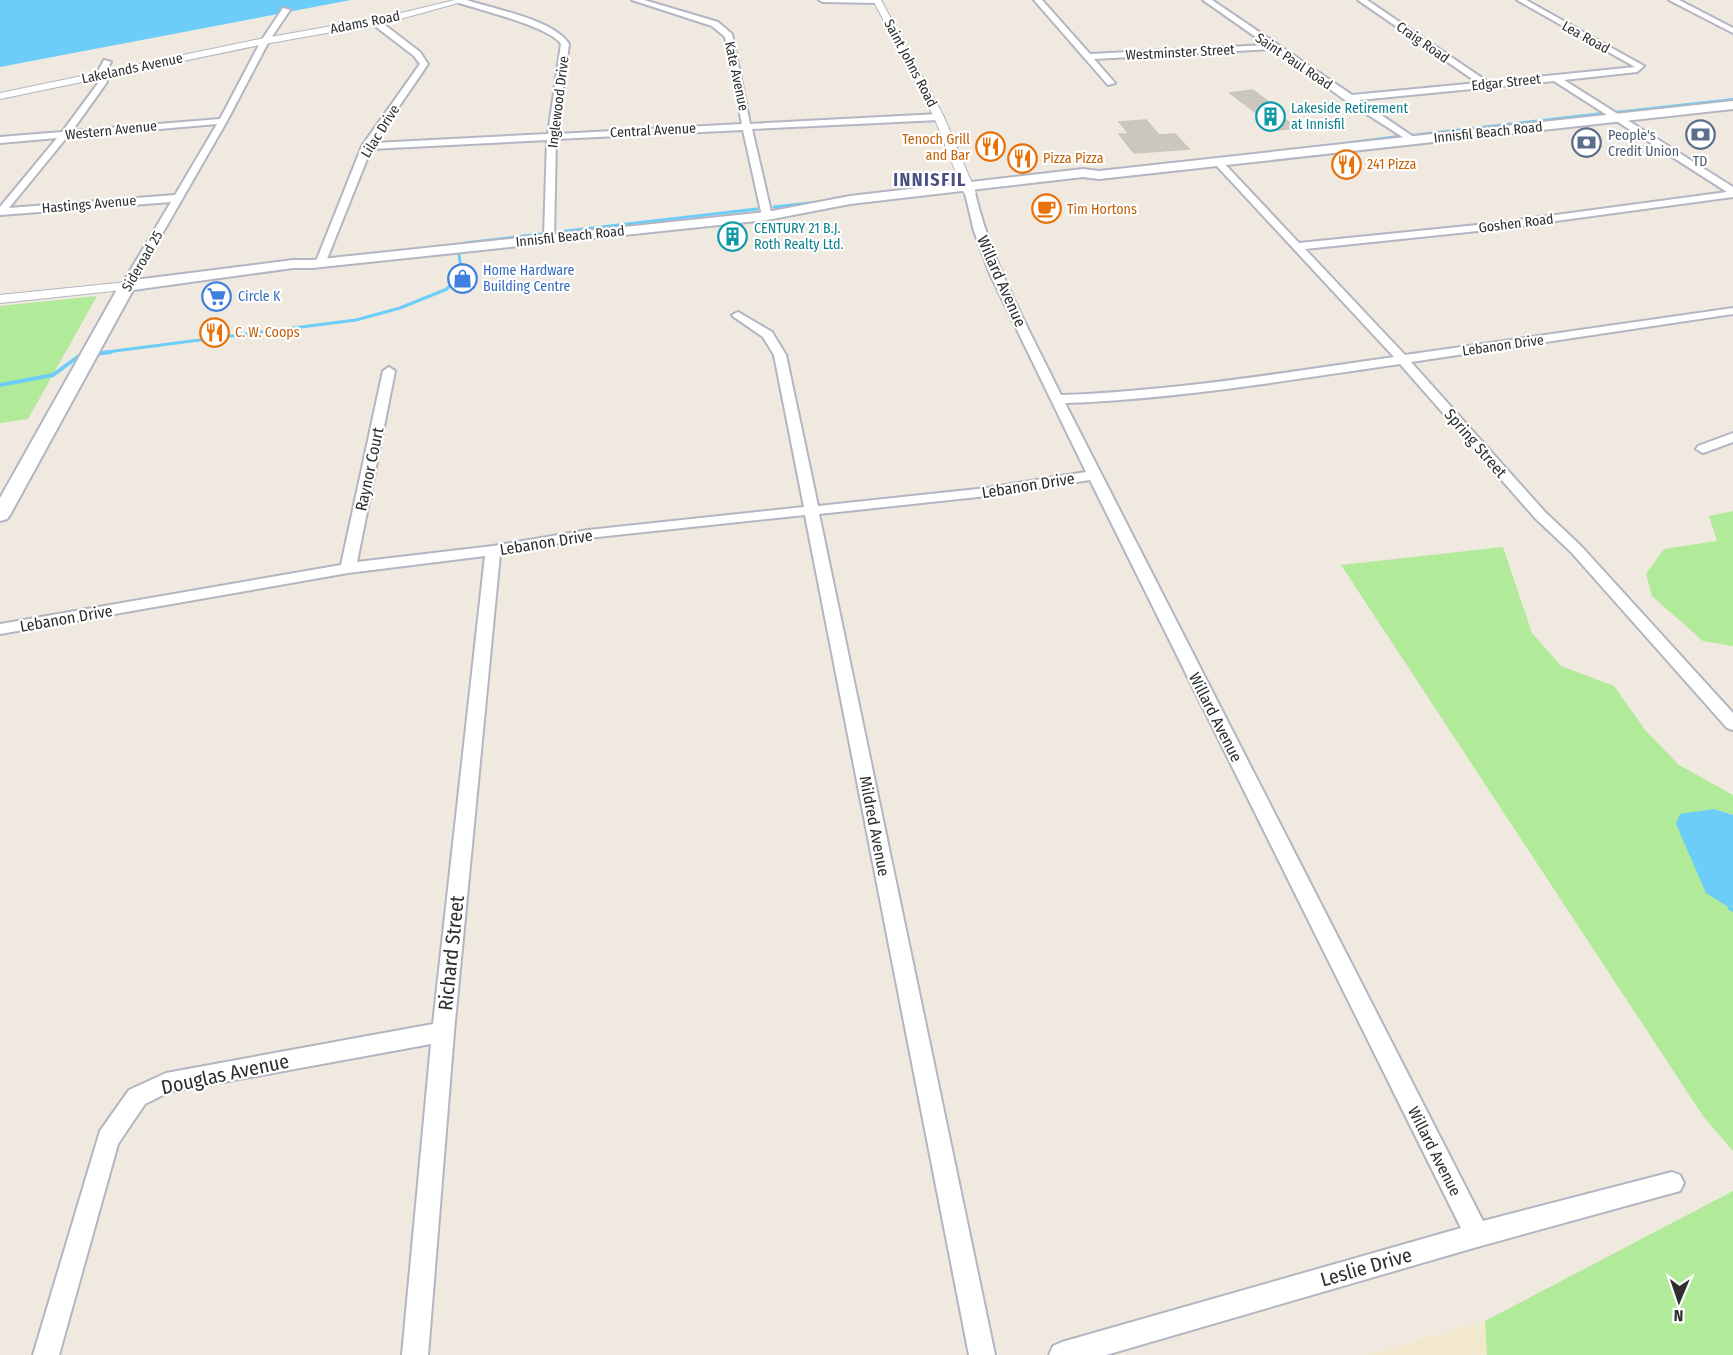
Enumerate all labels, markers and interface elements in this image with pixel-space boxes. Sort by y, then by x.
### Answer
street label: Adams Road [329,7,401,38]
street label: Saint Johns Road [880,17,941,110]
street label: Lea Road [1559,17,1613,57]
street label: Craig Road [1393,18,1452,67]
street label: Saint Paul Road [1252,29,1336,93]
street label: Kate Avenue [721,40,752,113]
street label: Westminster Street [1125,41,1235,64]
street label: Lakelands Avenue [80,49,184,88]
street label: Inglewood Drive [544,55,573,149]
street label: Edgar Street [1471,70,1542,95]
building icon: Lakeside Retirement at Innisfil [1254,100,1286,132]
place label: Lakeside Retirement at Innisfil [1291,100,1408,133]
street label: Lilac Drive [358,102,403,161]
street label: Western Avenue [64,117,158,144]
street label: Innisfil Beach Road [1433,118,1543,147]
bank icon: TD [1684,118,1716,150]
street label: Central Avenue [610,120,696,141]
bank icon: People's Credit Union [1571,127,1603,159]
place label: People's Credit Union [1608,127,1679,160]
place label: Tenoch Grill and Bar [902,131,970,164]
restaurant icon: Tenoch Grill and Bar [975,131,1007,163]
restaurant icon: Pizza Pizza [1006,142,1038,174]
restaurant icon: 241 Pizza [1330,148,1362,180]
place label: Pizza Pizza [1043,150,1104,167]
place label: TD [1693,153,1707,170]
place label: 241 Pizza [1367,156,1416,173]
district label: INNISFIL [893,169,967,191]
street label: Hastings Avenue [41,192,137,217]
cafe icon: Tim Hortons [1030,193,1062,225]
place label: Tim Hortons [1067,201,1137,218]
street label: Goshen Road [1478,210,1554,237]
building icon: CENTURY 21 B.J. Roth Realty Ltd. [717,220,749,252]
place label: CENTURY 21 B.J. Roth Realty Ltd. [754,220,843,253]
street label: Innisfil Beach Road [515,222,625,251]
street label: Sideroad 25 [118,228,167,294]
street label: Willard Avenue [973,233,1030,330]
shop icon: Home Hardware Building Centre [446,262,478,294]
place label: Home Hardware Building Centre [483,262,575,295]
supermarket icon: Circle K [201,280,233,312]
place label: Circle K [238,288,281,305]
restaurant icon: C. W. Coops [198,316,230,348]
place label: C. W. Coops [235,324,300,341]
street label: Lebanon Drive [1461,331,1545,360]
street label: Spring Street [1441,405,1511,482]
street label: Raynor Court [351,425,388,513]
street label: Lebanon Drive [980,469,1076,502]
street label: Lebanon Drive [498,526,594,559]
street label: Lebanon Drive [18,601,114,636]
street label: Willard Avenue [1185,669,1246,765]
street label: Mildred Avenue [855,774,894,878]
street label: Richard Street [433,894,469,1012]
street label: Douglas Avenue [159,1049,291,1099]
street label: Willard Avenue [1404,1103,1465,1199]
street label: Leslie Drive [1317,1242,1415,1292]
north arrow [1649,1271,1709,1331]
text: N [1673,1306,1684,1325]

